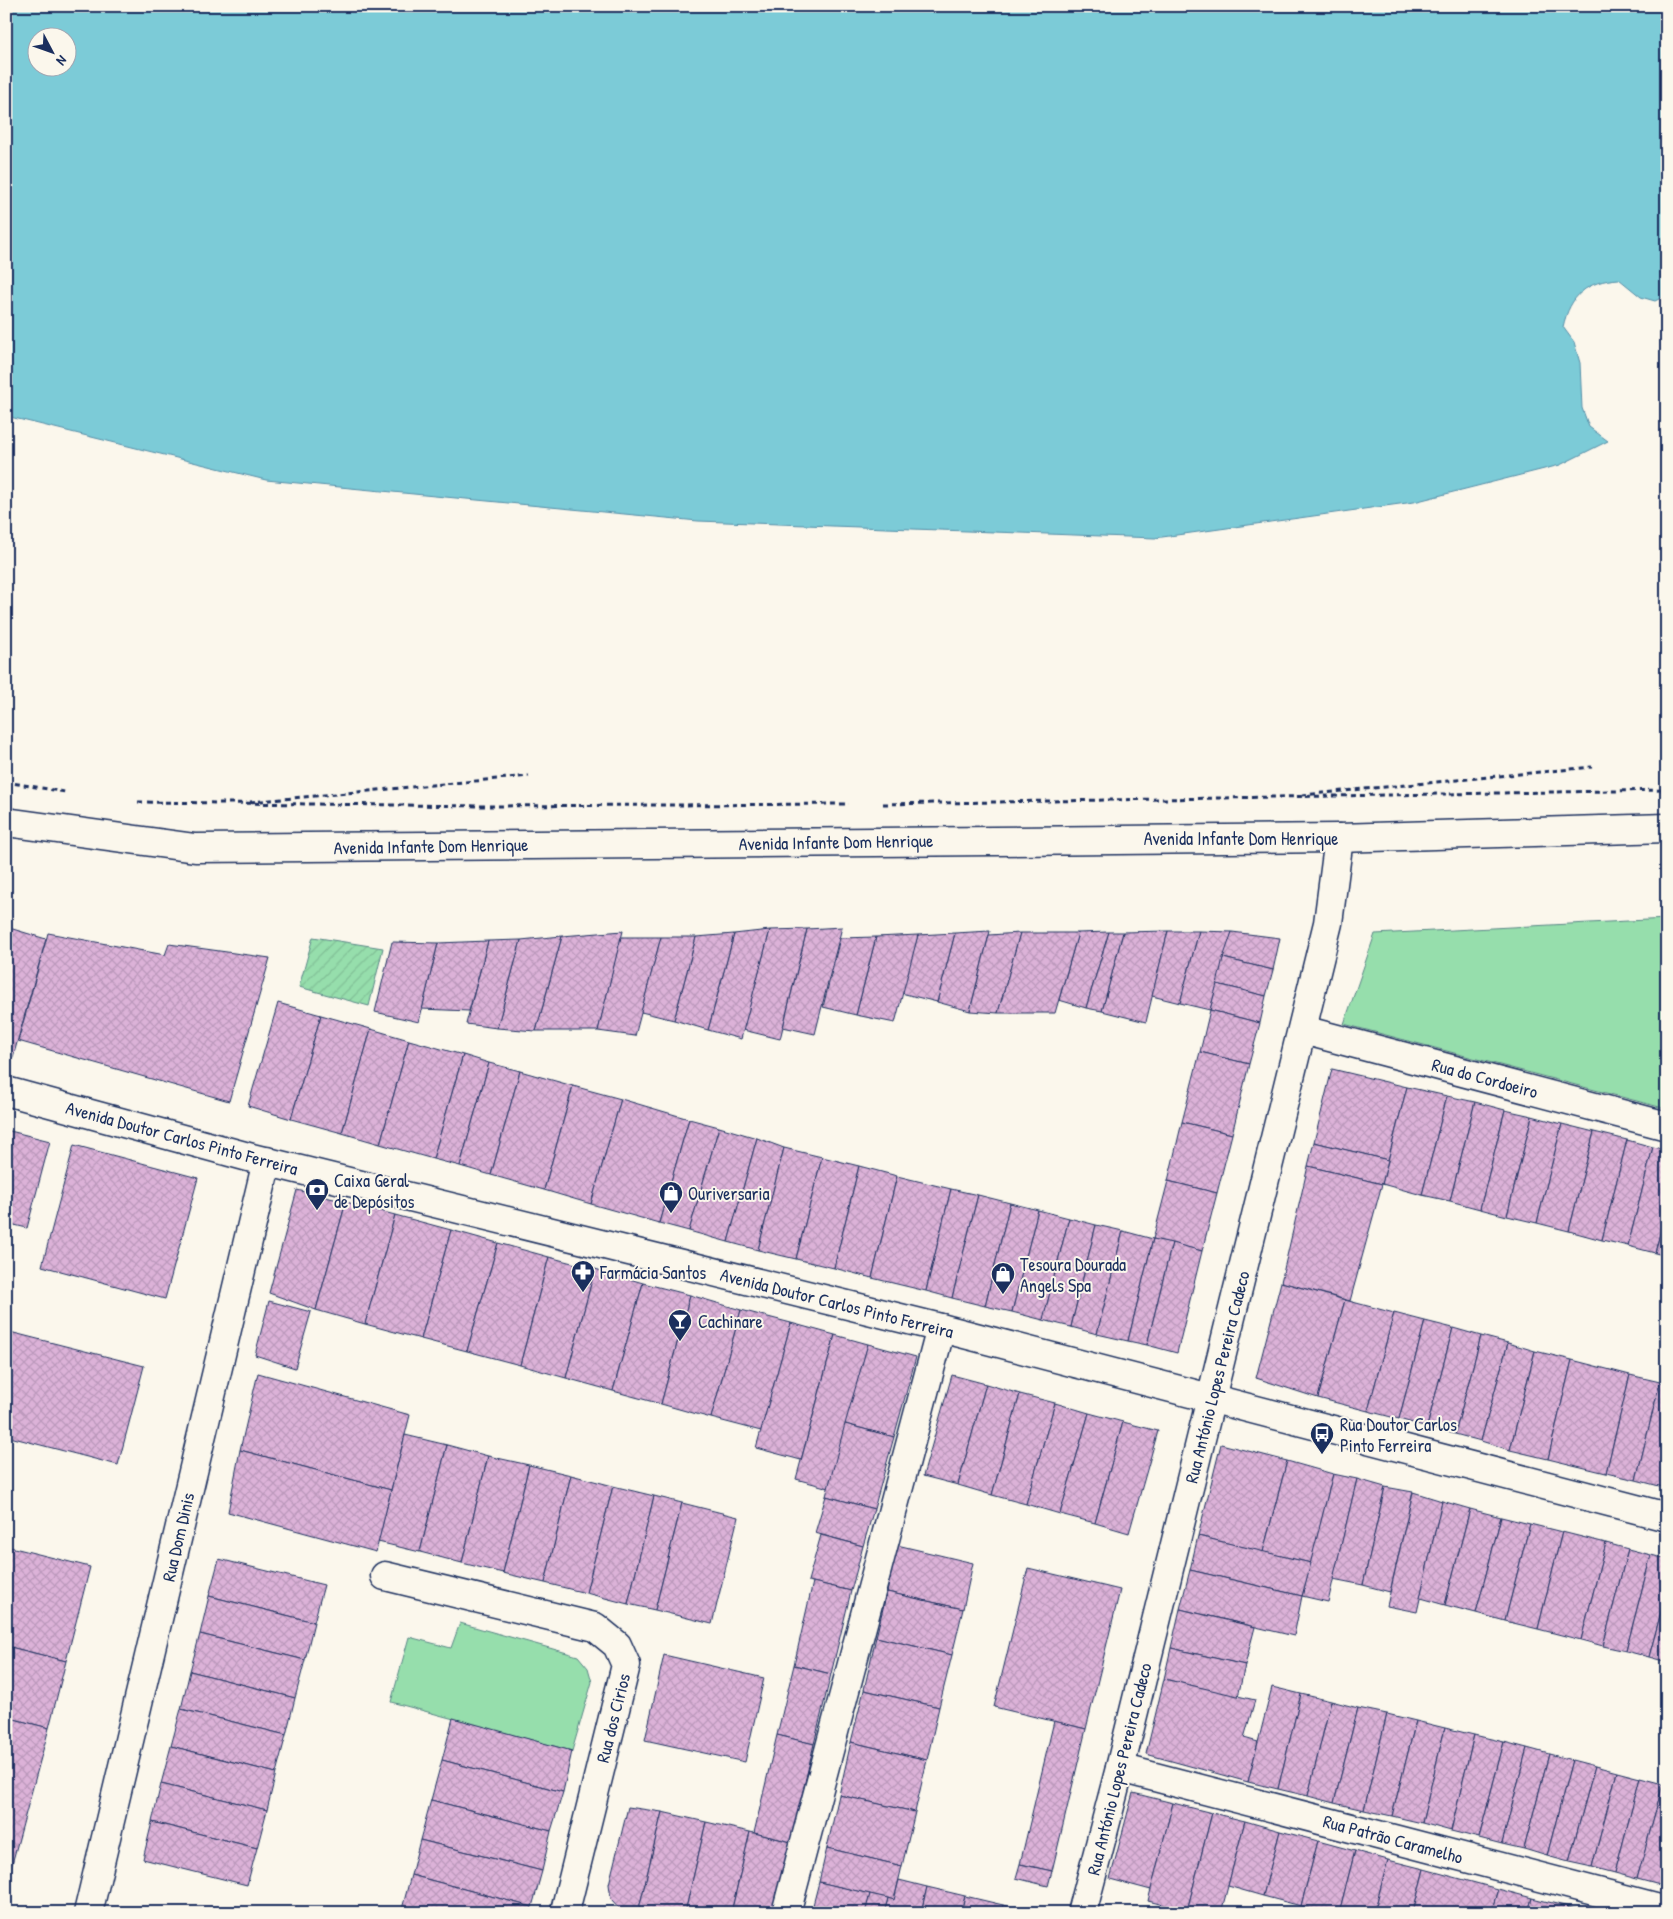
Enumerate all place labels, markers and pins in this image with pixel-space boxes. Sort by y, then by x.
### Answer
place label: Caixa Geral de Depósitos [334,1168,414,1214]
bank icon: Caixa Geral de Depósitos [304,1177,330,1211]
shop icon: Ouriversaria [658,1180,684,1214]
place label: Ouriversaria [688,1181,769,1206]
place label: Tesoura Dourada Angels Spa [1020,1252,1126,1298]
pharmacy icon: Farmácia Santos [570,1259,596,1293]
place label: Farmácia Santos [599,1260,706,1285]
shop icon: Tesoura Dourada Angels Spa [990,1261,1016,1295]
bar icon: Cachinare [667,1308,693,1342]
place label: Cachinare [698,1309,763,1334]
place label: Rua Doutor Carlos Pinto Ferreira [1340,1412,1457,1458]
bus stop icon: Rua Doutor Carlos Pinto Ferreira [1309,1421,1335,1455]

